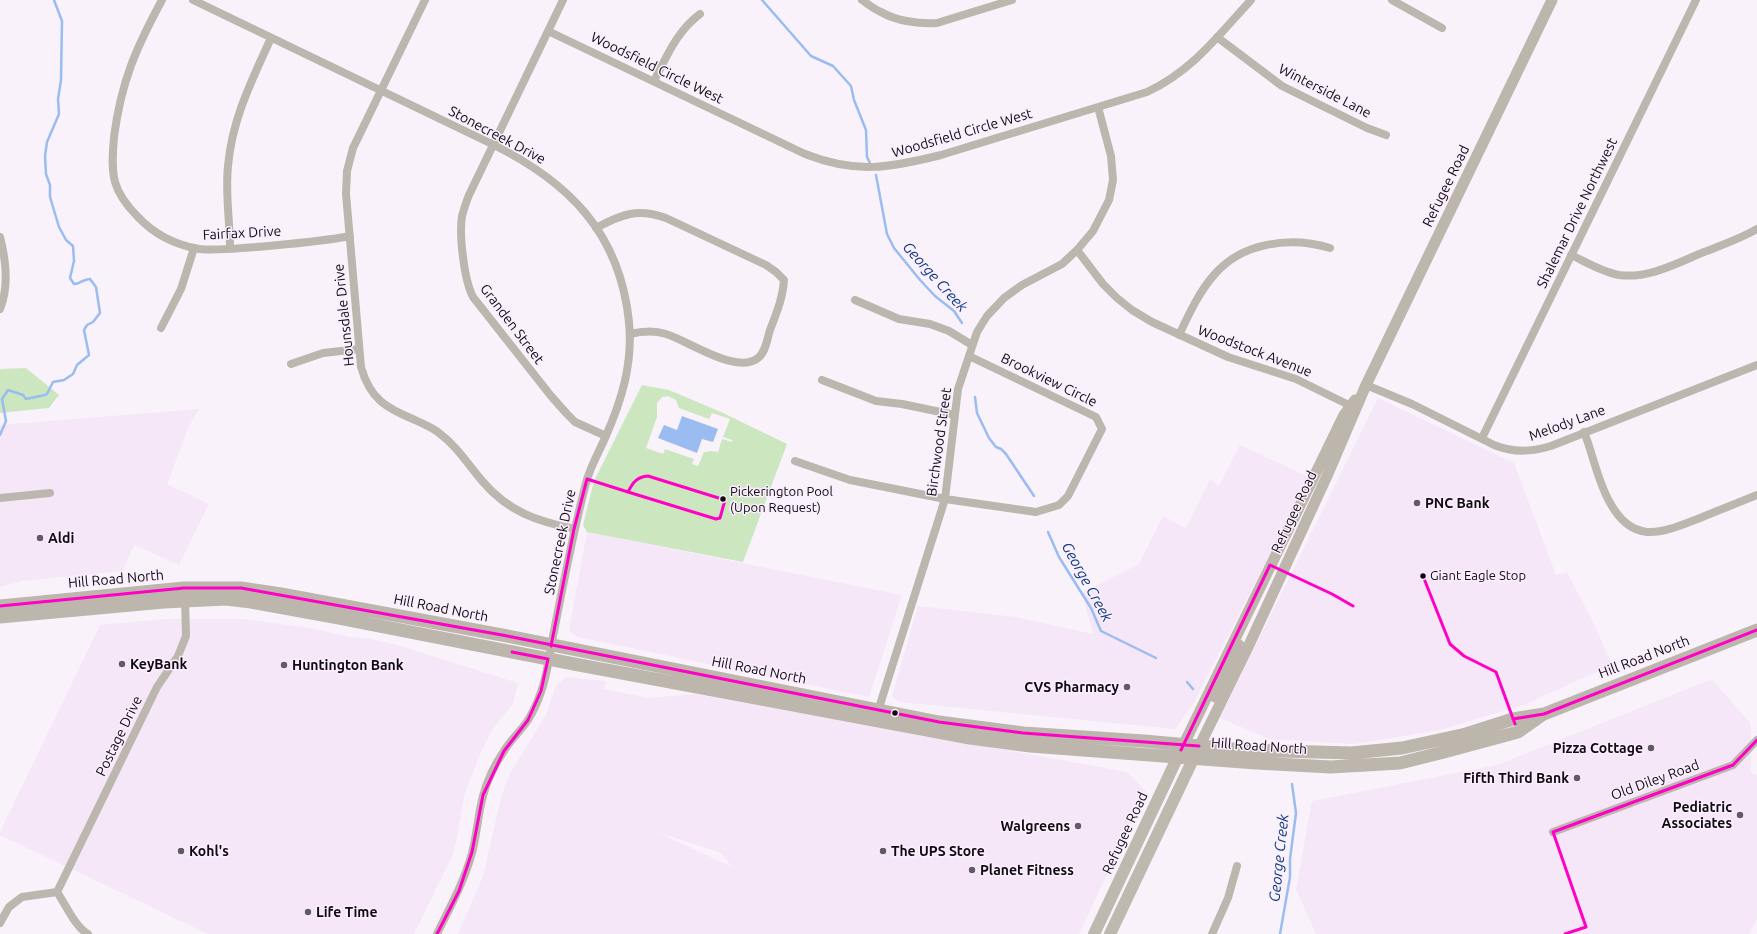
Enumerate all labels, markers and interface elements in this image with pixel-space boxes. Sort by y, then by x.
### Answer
street label: Woodsfield Circle West [588,29,726,107]
street label: Winterside Lane [1276,60,1374,122]
street label: Stonecreek Drive [446,102,548,168]
street label: Woodsfield Circle West [890,105,1034,161]
street label: Shalemar Drive Northwest [1533,135,1621,291]
street label: Refugee Road [1419,142,1473,230]
street label: Fairfax Drive [202,223,282,243]
water label: George Creek [899,238,971,316]
street label: Hounsdale Drive [330,263,358,367]
street label: Granden Street [476,281,548,367]
street label: Woodstock Avenue [1196,321,1314,381]
street label: Brookview Circle [998,349,1100,411]
street label: Birchwood Street [923,386,955,498]
street label: Melody Lane [1527,401,1607,445]
street label: Refugee Road [1268,468,1320,556]
place label: Pickerington Pool (Upon Request) [730,484,833,515]
street label: Stonecreek Drive [541,488,579,596]
marker: Pickerington Pool (Upon Request) [718,494,728,504]
place label: PNC Bank [1425,495,1489,511]
marker: PNC Bank [1412,498,1422,508]
place label: Aldi [48,530,74,546]
marker: Aldi [35,533,45,543]
water label: George Creek [1058,539,1116,625]
street label: Hill Road North [67,566,165,592]
place label: Giant Eagle Stop [1430,568,1526,584]
marker: Giant Eagle Stop [1418,571,1428,581]
street label: Hill Road North [392,591,490,625]
street label: Hill Road North [1596,632,1692,682]
street label: Hill Road North [710,653,808,687]
place label: KeyBank [130,656,187,672]
place label: Huntington Bank [292,657,404,673]
marker: KeyBank [117,659,127,669]
marker: Huntington Bank [279,660,289,670]
place label: CVS Pharmacy [1024,679,1119,695]
marker: CVS Pharmacy [1122,682,1132,692]
street label: Postage Drive [92,693,146,779]
unlabelled marker [890,708,900,718]
street label: Hill Road North [1210,734,1308,758]
place label: Pizza Cottage [1553,740,1643,756]
marker: Pizza Cottage [1646,743,1656,753]
street label: Old Diley Road [1609,756,1701,804]
place label: Fifth Third Bank [1463,770,1569,786]
marker: Fifth Third Bank [1572,773,1582,783]
street label: Refugee Road [1099,789,1151,877]
place label: Pediatric Associates [1662,799,1732,832]
marker: Pediatric Associates [1735,810,1745,820]
water label: George Creek [1265,813,1293,903]
place label: Walgreens [1001,818,1070,834]
marker: Walgreens [1073,821,1083,831]
place label: Kohl's [189,843,229,859]
place label: The UPS Store [891,843,985,859]
marker: Kohl's [176,846,186,856]
marker: The UPS Store [878,846,888,856]
place label: Planet Fitness [980,862,1074,878]
marker: Planet Fitness [967,865,977,875]
place label: Life Time [316,904,377,920]
marker: Life Time [303,907,313,917]

